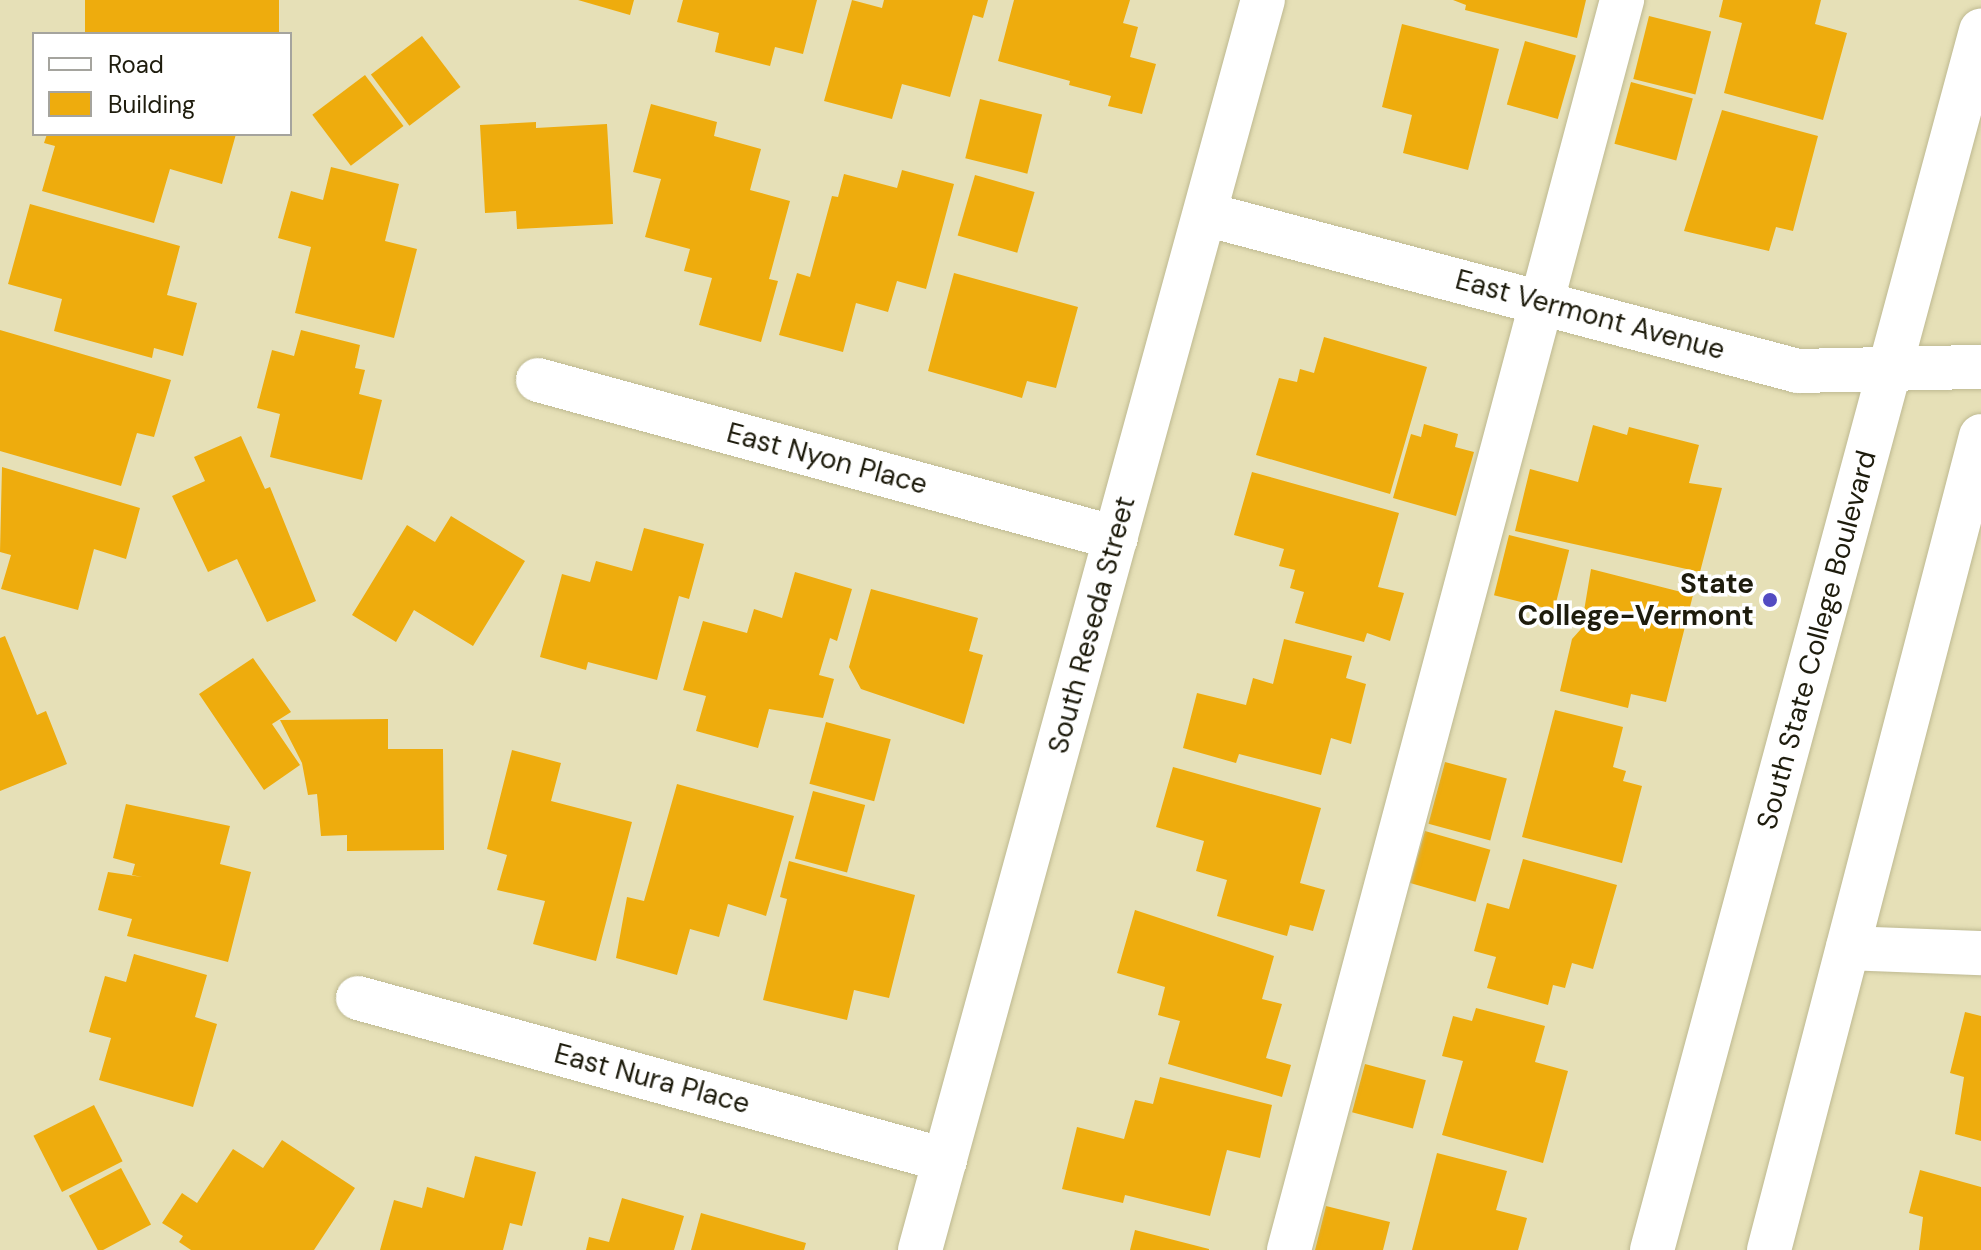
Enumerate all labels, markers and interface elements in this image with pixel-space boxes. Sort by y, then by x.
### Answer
legend [32,32,292,136]
text: Road [108,49,164,80]
text: Building [108,89,195,120]
street label: East Vermont Avenue [1452,263,1728,367]
street label: East Nyon Place [723,416,931,502]
street label: South State College Boulevard [1750,447,1884,833]
street label: South Reseda Street [1042,493,1142,757]
place label: State College-Vermont [1517,567,1754,633]
marker: State College-Vermont [1761,591,1779,609]
street label: East Nura Place [551,1037,753,1121]

